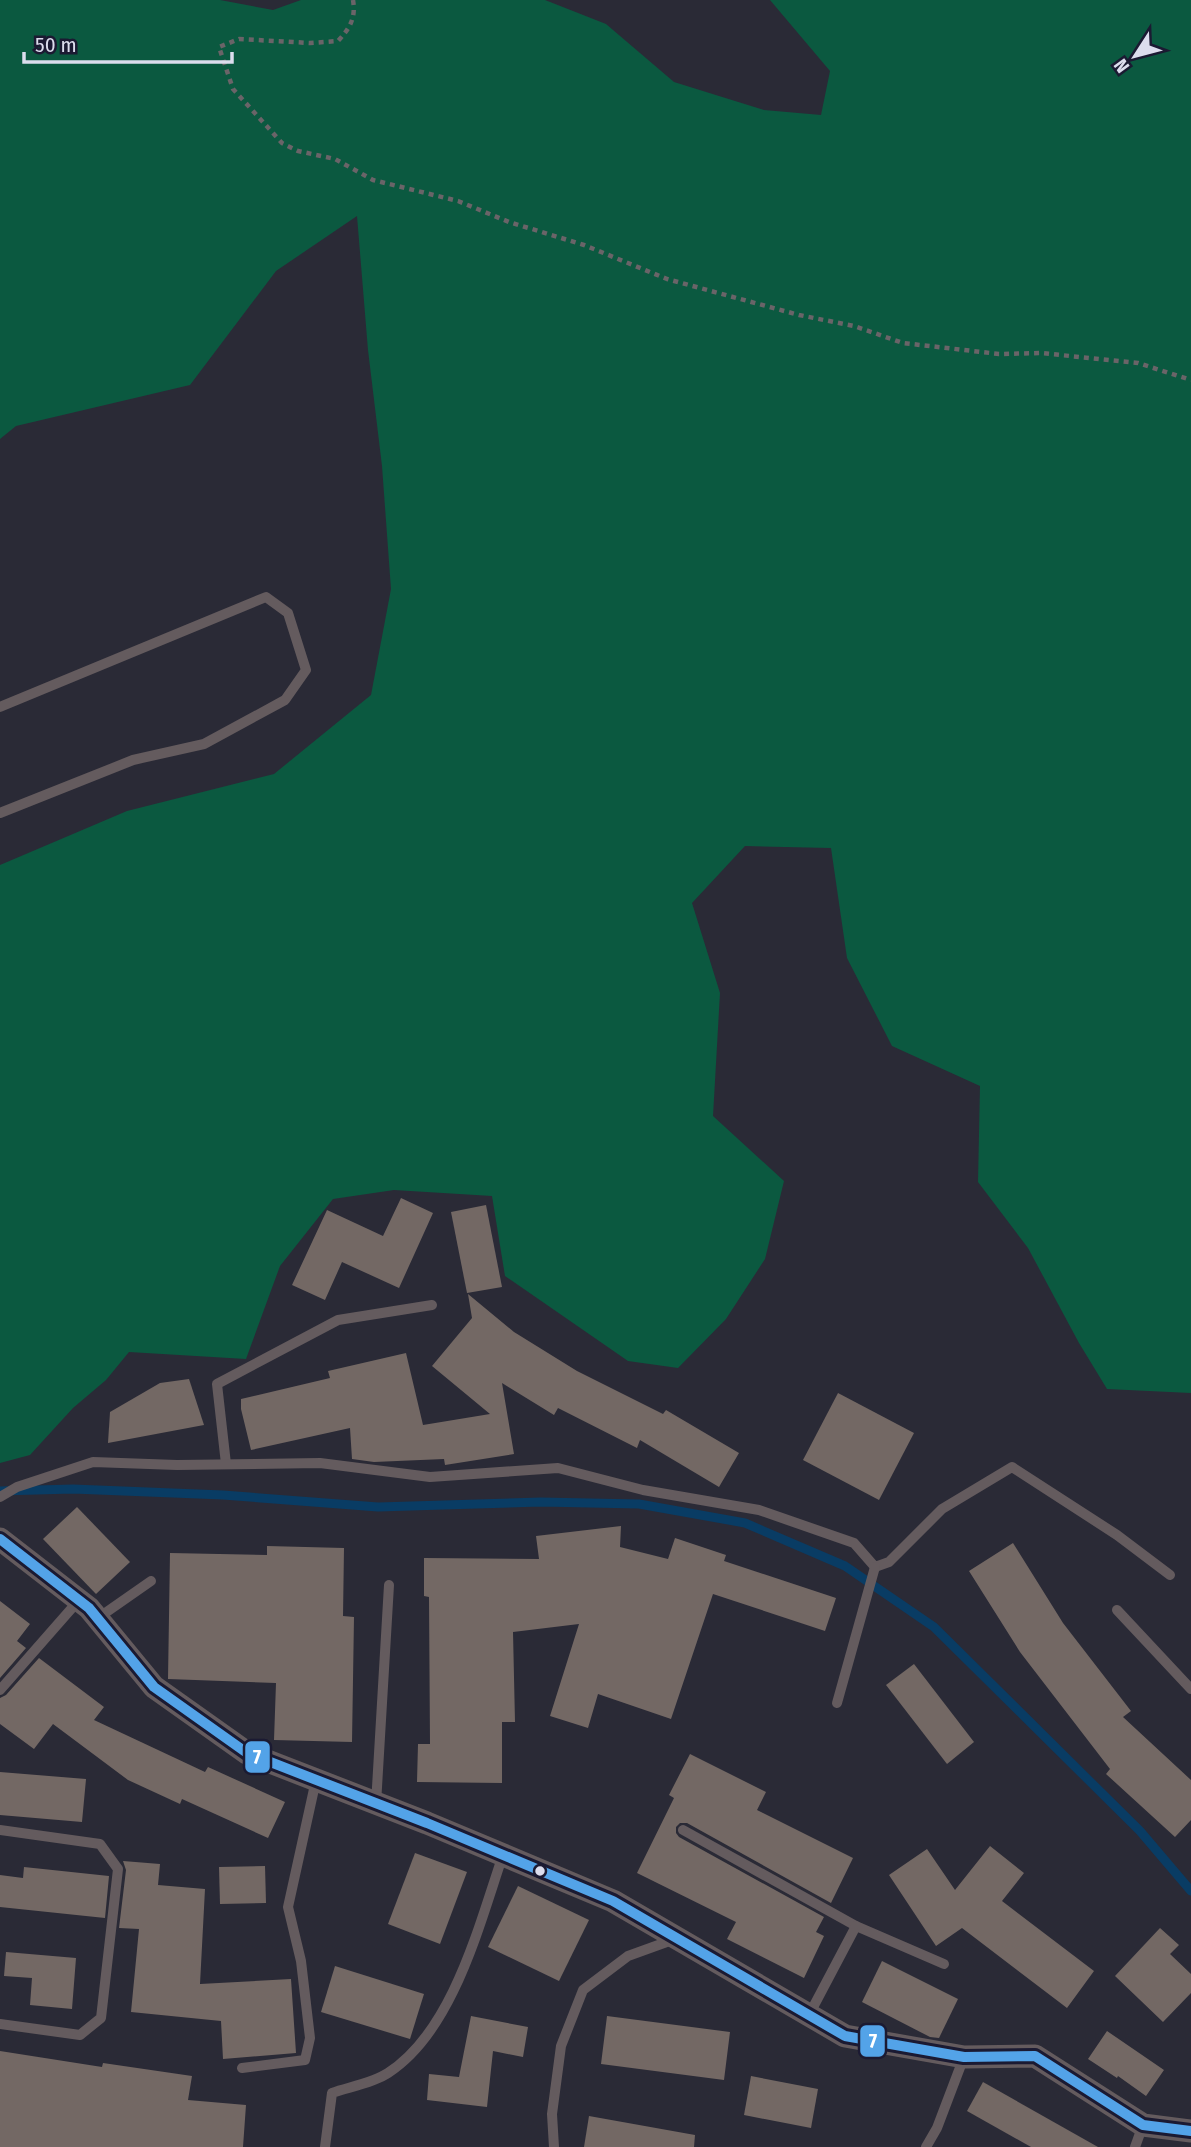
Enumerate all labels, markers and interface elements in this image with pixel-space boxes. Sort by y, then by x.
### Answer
scale bar [24,21,233,65]
north arrow [1100,21,1170,91]
text: 50 m [35,32,77,58]
text: N [1109,54,1134,77]
line badge: 7 [244,1740,271,1774]
text: 7 [253,1746,261,1769]
unlabelled marker [533,1864,547,1878]
line badge: 7 [859,2024,886,2058]
text: 7 [869,2030,877,2053]

